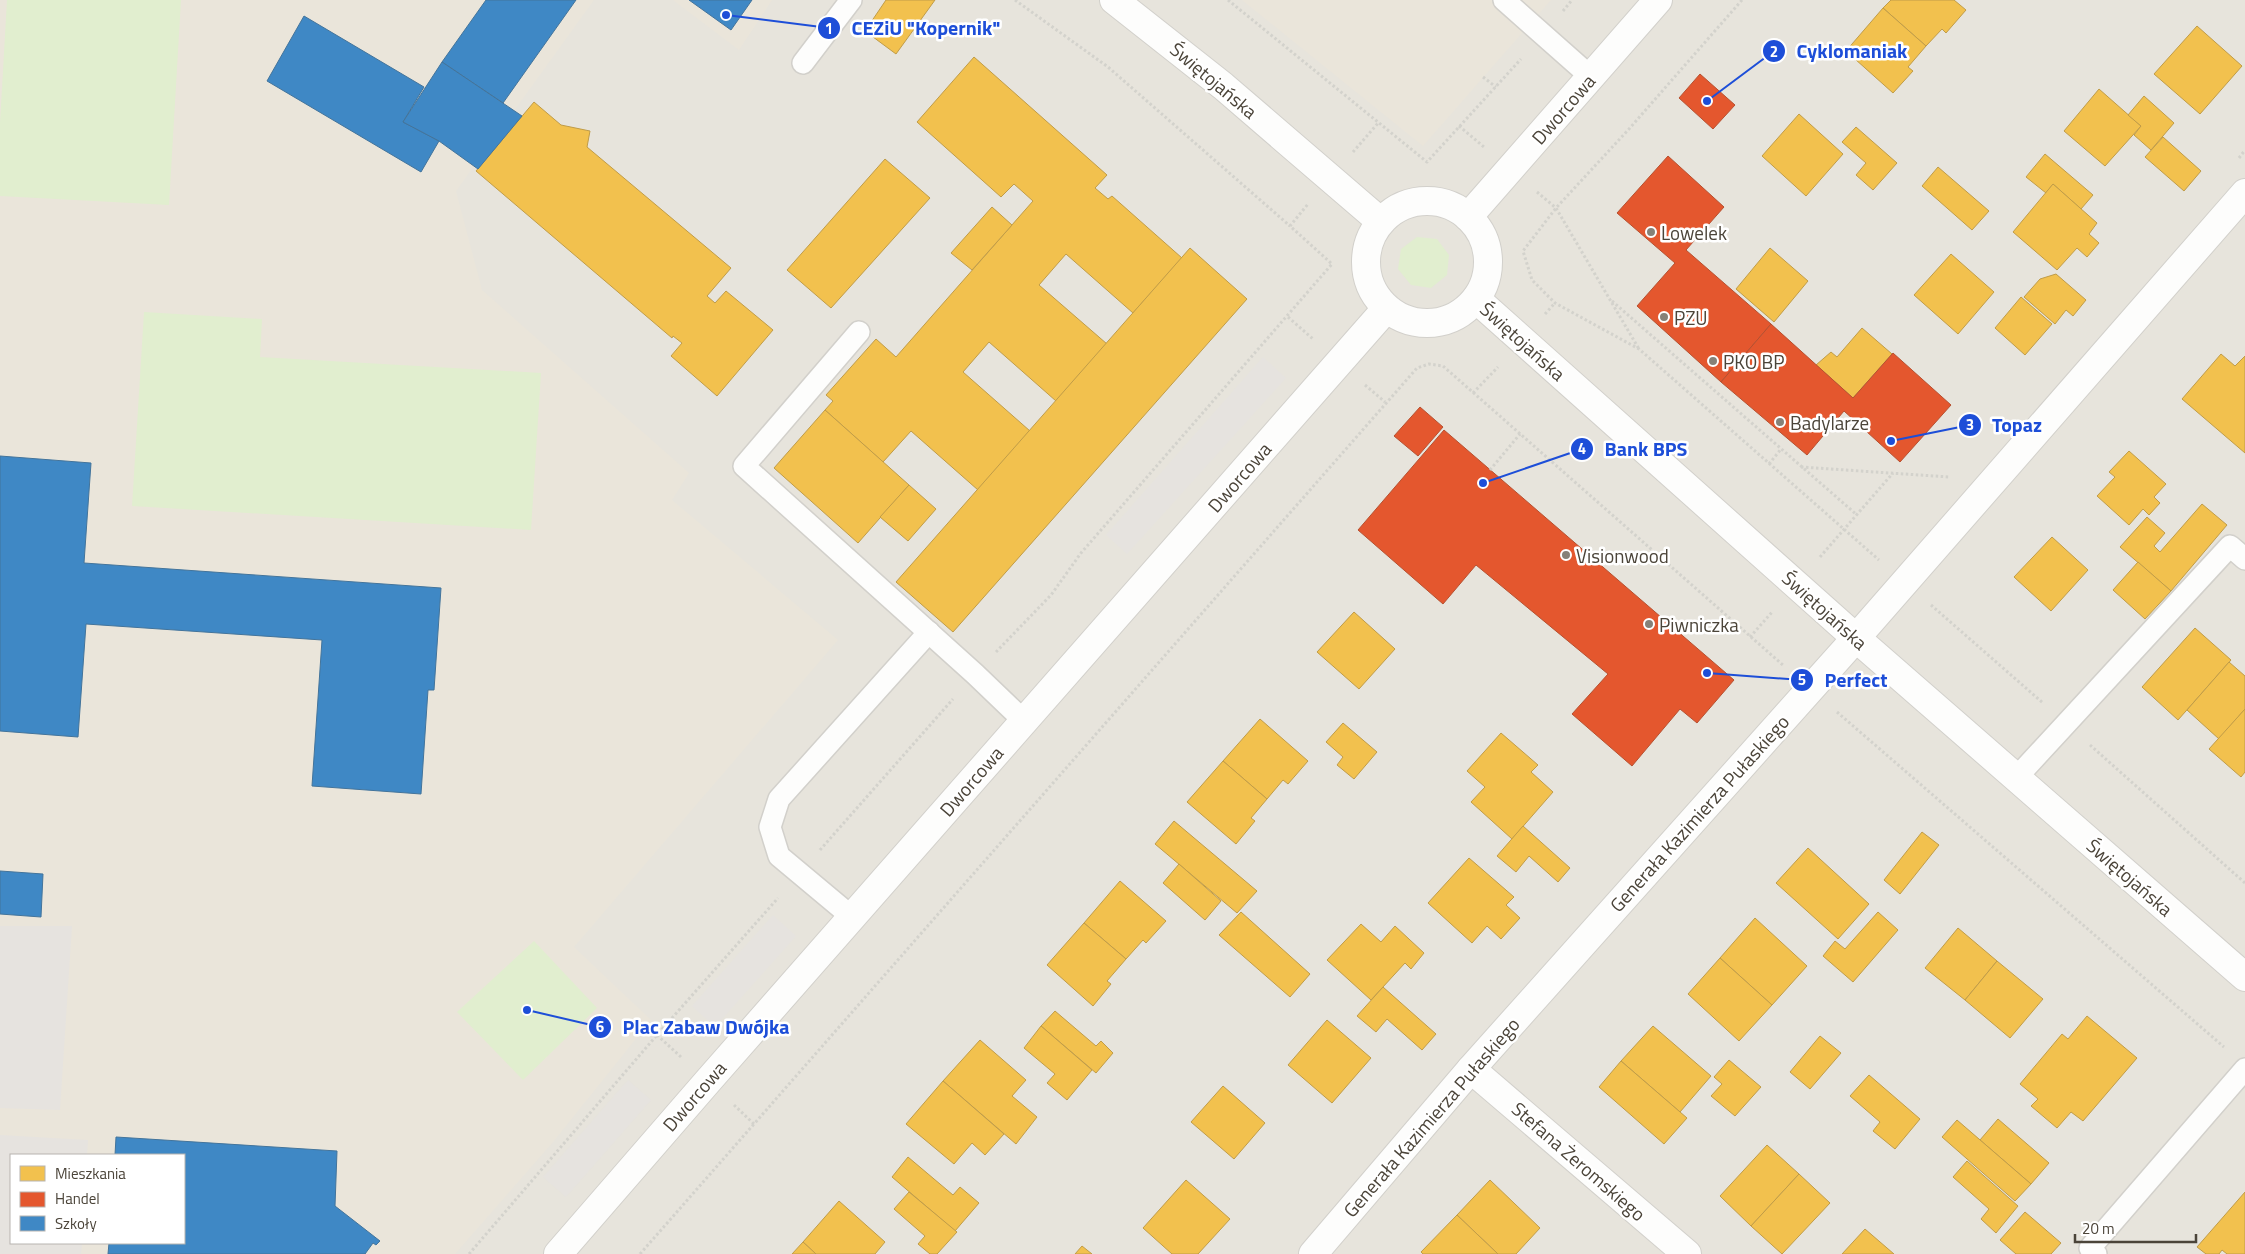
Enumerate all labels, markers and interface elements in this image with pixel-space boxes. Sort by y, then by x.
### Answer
callout: CEZiU "Kopernik" [817,11,1010,46]
text: CEZiU "Kopernik" [852,12,1000,43]
text: 1 [825,17,833,40]
callout: Cyklomaniak [1762,34,1918,69]
street label: Świętojańska [1164,35,1264,126]
text: Cyklomaniak [1797,35,1908,66]
text: 2 [1770,40,1778,63]
street label: Dworcowa [1524,67,1602,151]
place label: Lowelek [1661,218,1727,247]
marker: Lowelek [1645,226,1657,238]
street label: Świętojańska [1474,295,1573,388]
place label: PZU [1674,303,1708,332]
marker: PZU [1658,311,1670,323]
place label: PKO BP [1723,347,1784,376]
marker: PKO BP [1707,355,1719,367]
place label: Badylarze [1790,408,1869,437]
callout: Topaz [1957,408,2052,443]
text: Topaz [1992,409,2042,440]
text: 3 [1966,413,1974,436]
marker: Badylarze [1774,416,1786,428]
callout: Bank BPS [1569,431,1697,466]
text: Bank BPS [1605,433,1688,464]
street label: Dworcowa [1200,435,1278,519]
text: 4 [1578,437,1586,460]
place label: Visionwood [1576,541,1669,570]
marker: Visionwood [1560,549,1572,561]
street label: Świętojańska [1776,564,1875,657]
place label: Piwniczka [1659,610,1739,639]
marker: Piwniczka [1643,618,1655,630]
callout: Perfect [1789,662,1897,697]
text: Perfect [1825,664,1887,695]
text: 5 [1798,668,1806,691]
street label: Generała Kazimierza Pułaskiego [1602,708,1796,918]
street label: Dworcowa [932,739,1010,823]
street label: Świętojańska [2080,831,2180,923]
callout: Plac Zabaw Dwójka [587,1009,799,1044]
text: Plac Zabaw Dwójka [623,1011,789,1042]
street label: Generała Kazimierza Pułaskiego [1336,1011,1526,1223]
text: 6 [596,1015,604,1038]
street label: Dworcowa [655,1054,733,1138]
street label: Stefana Żeromskiego [1506,1094,1652,1228]
legend [10,1154,185,1244]
text: Mieszkania [55,1162,126,1185]
text: Handel [55,1187,100,1210]
text: Szkoły [55,1212,97,1235]
scale bar [2075,1212,2196,1244]
text: 20 m [2082,1217,2115,1240]

